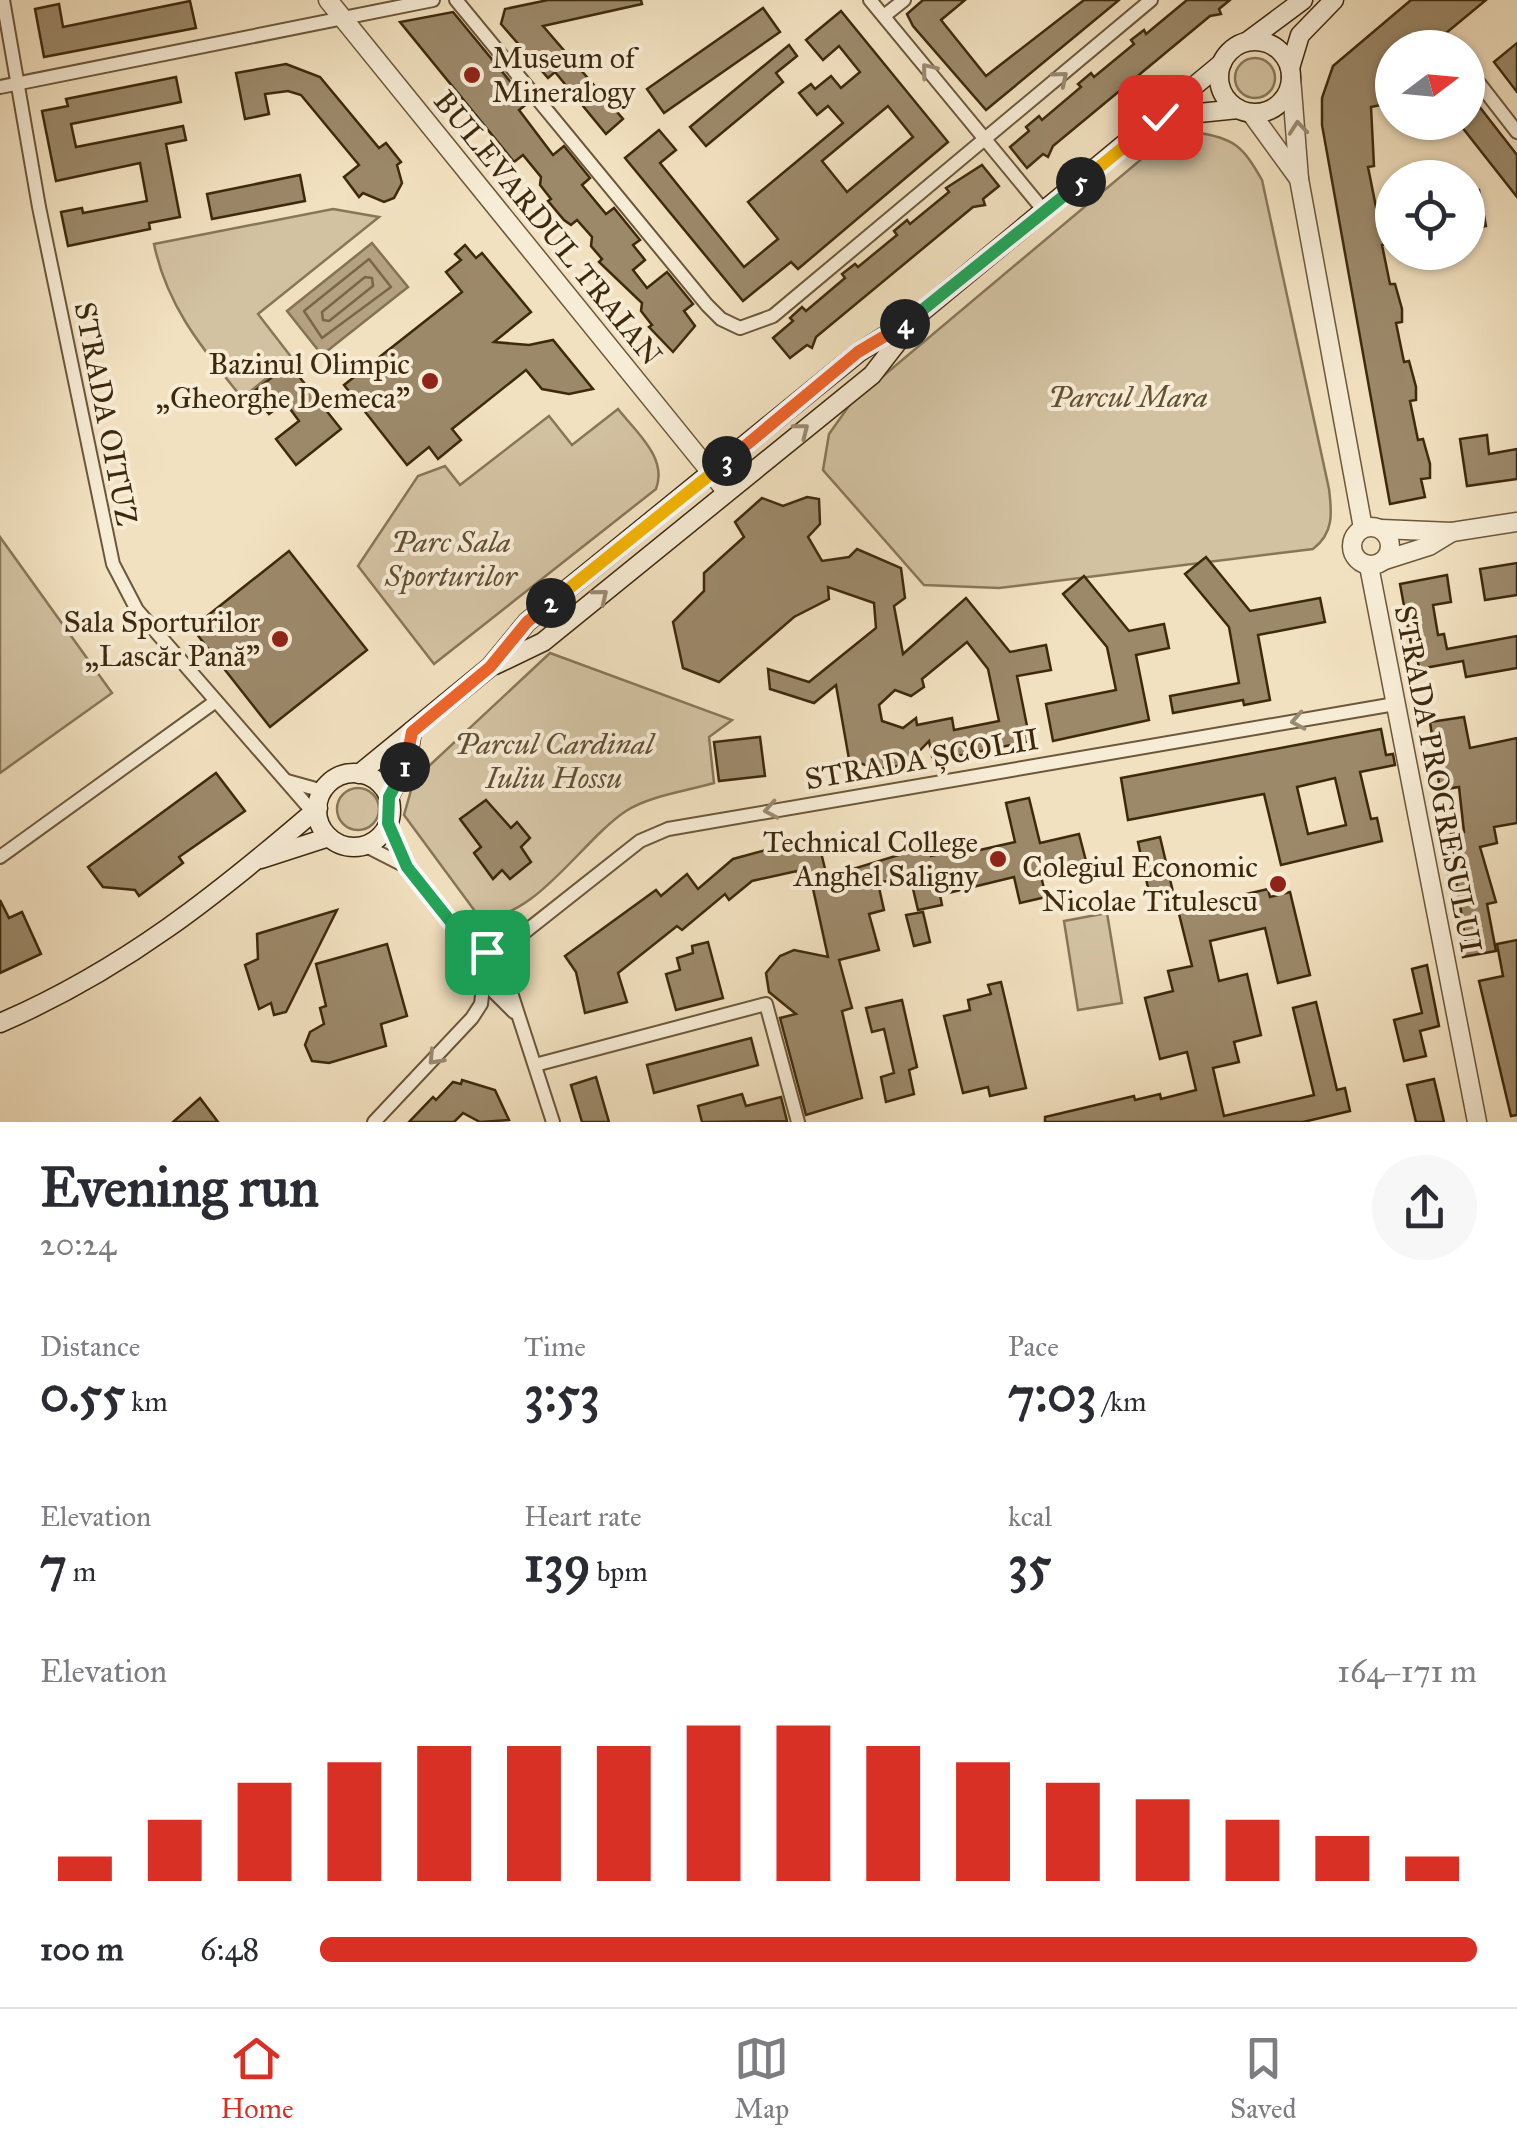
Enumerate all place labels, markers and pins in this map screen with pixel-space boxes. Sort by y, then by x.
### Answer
place label: Museum of Mineralogy [492,40,640,110]
marker: Museum of Mineralogy [461,64,483,86]
pin [1118,75,1203,160]
pin: 5 [1056,157,1106,207]
pin: 4 [880,299,930,349]
place label: Bazinul Olimpic „Gheorghe Demeca” [156,346,410,416]
marker: Bazinul Olimpic „Gheorghe Demeca” [419,370,441,392]
pin: 3 [702,436,752,486]
pin: 2 [526,578,576,628]
place label: Sala Sporturilor „Lascăr Pană” [63,604,261,674]
marker: Sala Sporturilor „Lascăr Pană” [269,628,291,650]
pin: 1 [380,742,430,792]
place label: Technical College Anghel Saligny [763,824,979,894]
marker: Technical College Anghel Saligny [987,848,1009,870]
place label: Colegiul Economic Nicolae Titulescu [1022,849,1258,919]
marker: Colegiul Economic Nicolae Titulescu [1267,873,1289,895]
pin [445,910,530,995]

